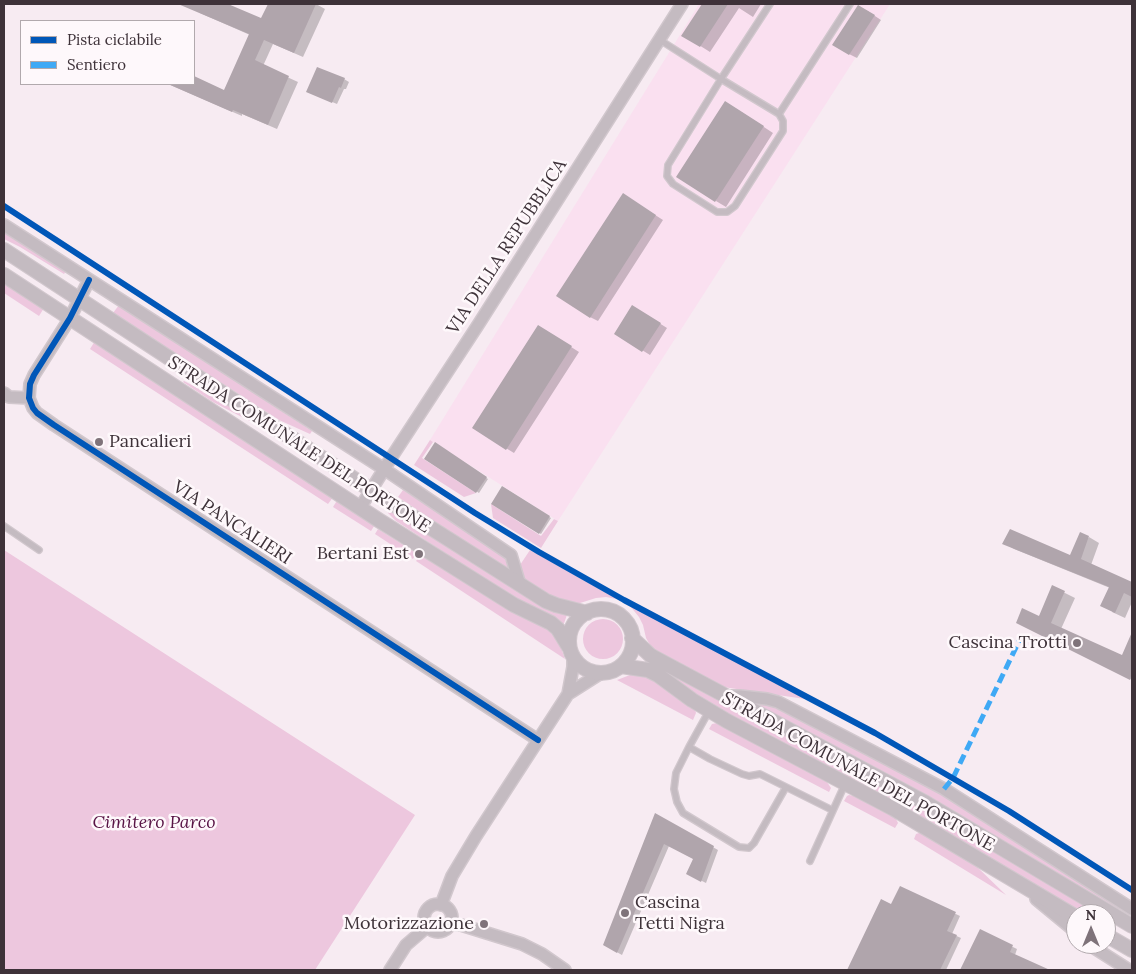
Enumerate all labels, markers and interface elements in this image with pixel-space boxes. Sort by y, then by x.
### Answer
legend [20,20,195,85]
text: Pista ciclabile [67,30,162,49]
text: Sentiero [67,55,126,74]
street label: VIA DELLA REPUBBLICA [442,155,572,339]
street label: STRADA COMUNALE DEL PORTONE [164,352,434,538]
place label: Pancalieri [109,431,191,453]
marker: Pancalieri [93,436,105,448]
street label: VIA PANCALIERI [168,476,296,570]
place label: Bertani Est [317,543,409,565]
marker: Bertani Est [413,548,425,560]
place label: Cascina Trotti [949,632,1067,654]
marker: Cascina Trotti [1071,637,1083,649]
street label: STRADA COMUNALE DEL PORTONE [718,688,998,856]
park label: Cimitero Parco [92,812,216,834]
place label: Cascina Tetti Nigra [635,892,725,934]
north arrow [1066,904,1116,954]
text: N [1086,906,1096,924]
marker: Cascina Tetti Nigra [619,907,631,919]
place label: Motorizzazione [344,913,474,935]
marker: Motorizzazione [478,918,490,930]

